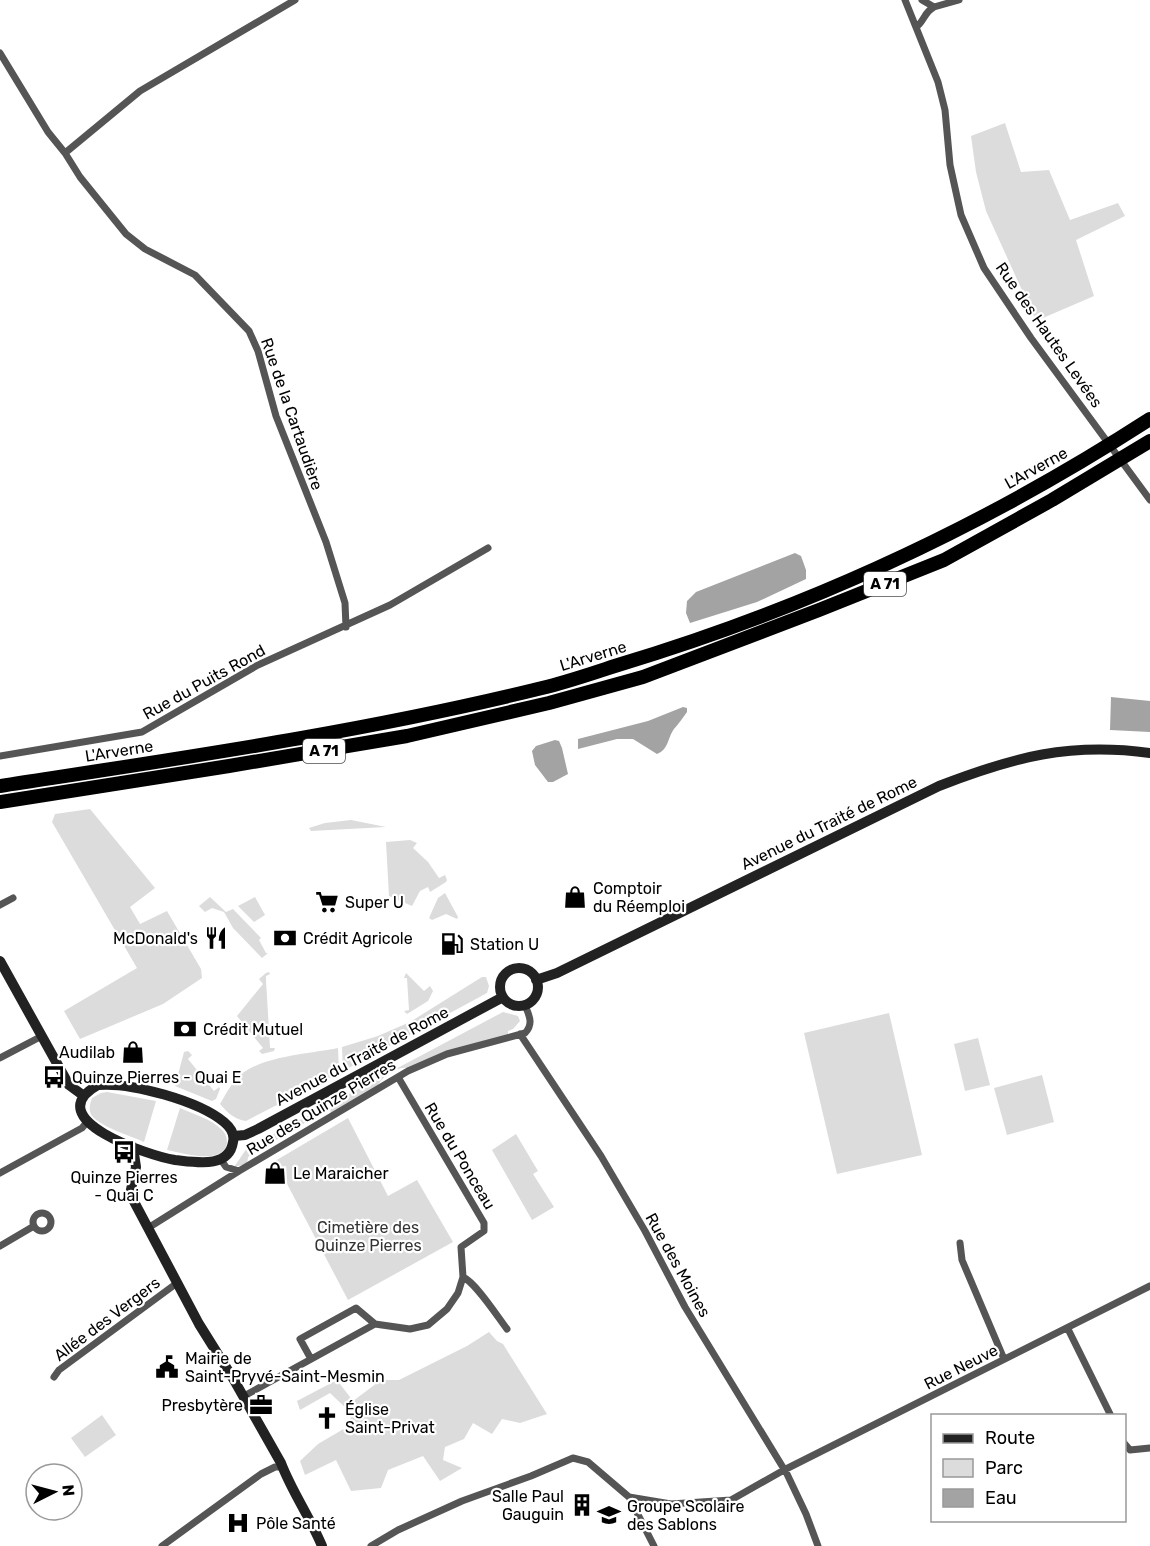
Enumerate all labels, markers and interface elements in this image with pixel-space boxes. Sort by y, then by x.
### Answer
street label: Rue des Hautes Levées [992,259,1106,411]
street label: Rue de la Cartaudière [257,335,327,493]
street label: L'Arverne [1001,443,1071,493]
road number: A 71 [864,572,906,596]
street label: L'Arverne [557,637,629,675]
street label: Rue du Puits Rond [139,640,269,724]
street label: L'Arverne [84,736,154,766]
road number: A 71 [303,739,345,763]
street label: Avenue du Traité de Rome [738,772,920,874]
place label: Comptoir du Réemploi [593,879,685,916]
shop icon: Comptoir du Réemploi [562,884,588,910]
supermarket icon: Super U [314,889,340,915]
place label: Super U [345,893,404,912]
restaurant icon: McDonald's [203,925,229,951]
bank icon: Crédit Agricole [272,925,298,951]
place label: McDonald's [113,929,198,948]
place label: Crédit Agricole [303,929,413,948]
fuel station icon: Station U [439,931,465,957]
place label: Station U [470,935,539,954]
street label: Avenue du Traité de Rome [272,1002,452,1110]
bank icon: Crédit Mutuel [172,1016,198,1042]
place label: Crédit Mutuel [203,1020,303,1039]
shop icon: Audilab [120,1039,146,1065]
place label: Audilab [59,1043,115,1062]
street label: Rue des Quinze Pierres [243,1055,399,1159]
bus stop icon: Quinze Pierres - Quai E [41,1064,67,1090]
place label: Quinze Pierres - Quai E [72,1068,242,1087]
street label: Rue du Ponceau [421,1099,499,1213]
bus stop icon: Quinze Pierres - Quai C [111,1139,137,1165]
shop icon: Le Maraicher [262,1160,288,1186]
place label: Le Maraicher [293,1164,389,1183]
place label: Quinze Pierres - Quai C [70,1168,178,1205]
street label: Rue des Moines [642,1210,714,1320]
park label: Cimetière des Quinze Pierres [314,1218,422,1255]
street label: Allée des Vergers [50,1273,164,1365]
street label: Rue Neuve [921,1340,1001,1394]
place label: Mairie de Saint-Pryvé-Saint-Mesmin [185,1349,385,1386]
public building icon: Mairie de Saint-Pryvé-Saint-Mesmin [154,1354,180,1380]
office icon: Presbytère [248,1392,274,1418]
place label: Presbytère [162,1396,243,1415]
place label: Église Saint-Privat [345,1400,435,1437]
church icon: Église Saint-Privat [314,1405,340,1431]
legend [931,1414,1126,1522]
text: Route [985,1427,1035,1449]
text: Parc [985,1457,1023,1479]
north arrow [24,1462,84,1522]
text: N [58,1484,78,1497]
place label: Salle Paul Gauguin [492,1487,564,1524]
text: Eau [985,1487,1017,1509]
building icon: Salle Paul Gauguin [569,1492,595,1518]
place label: Groupe Scolaire des Sablons [627,1497,745,1534]
school or university icon: Groupe Scolaire des Sablons [596,1502,622,1528]
hospital icon: Pôle Santé [225,1510,251,1536]
place label: Pôle Santé [256,1514,336,1533]

